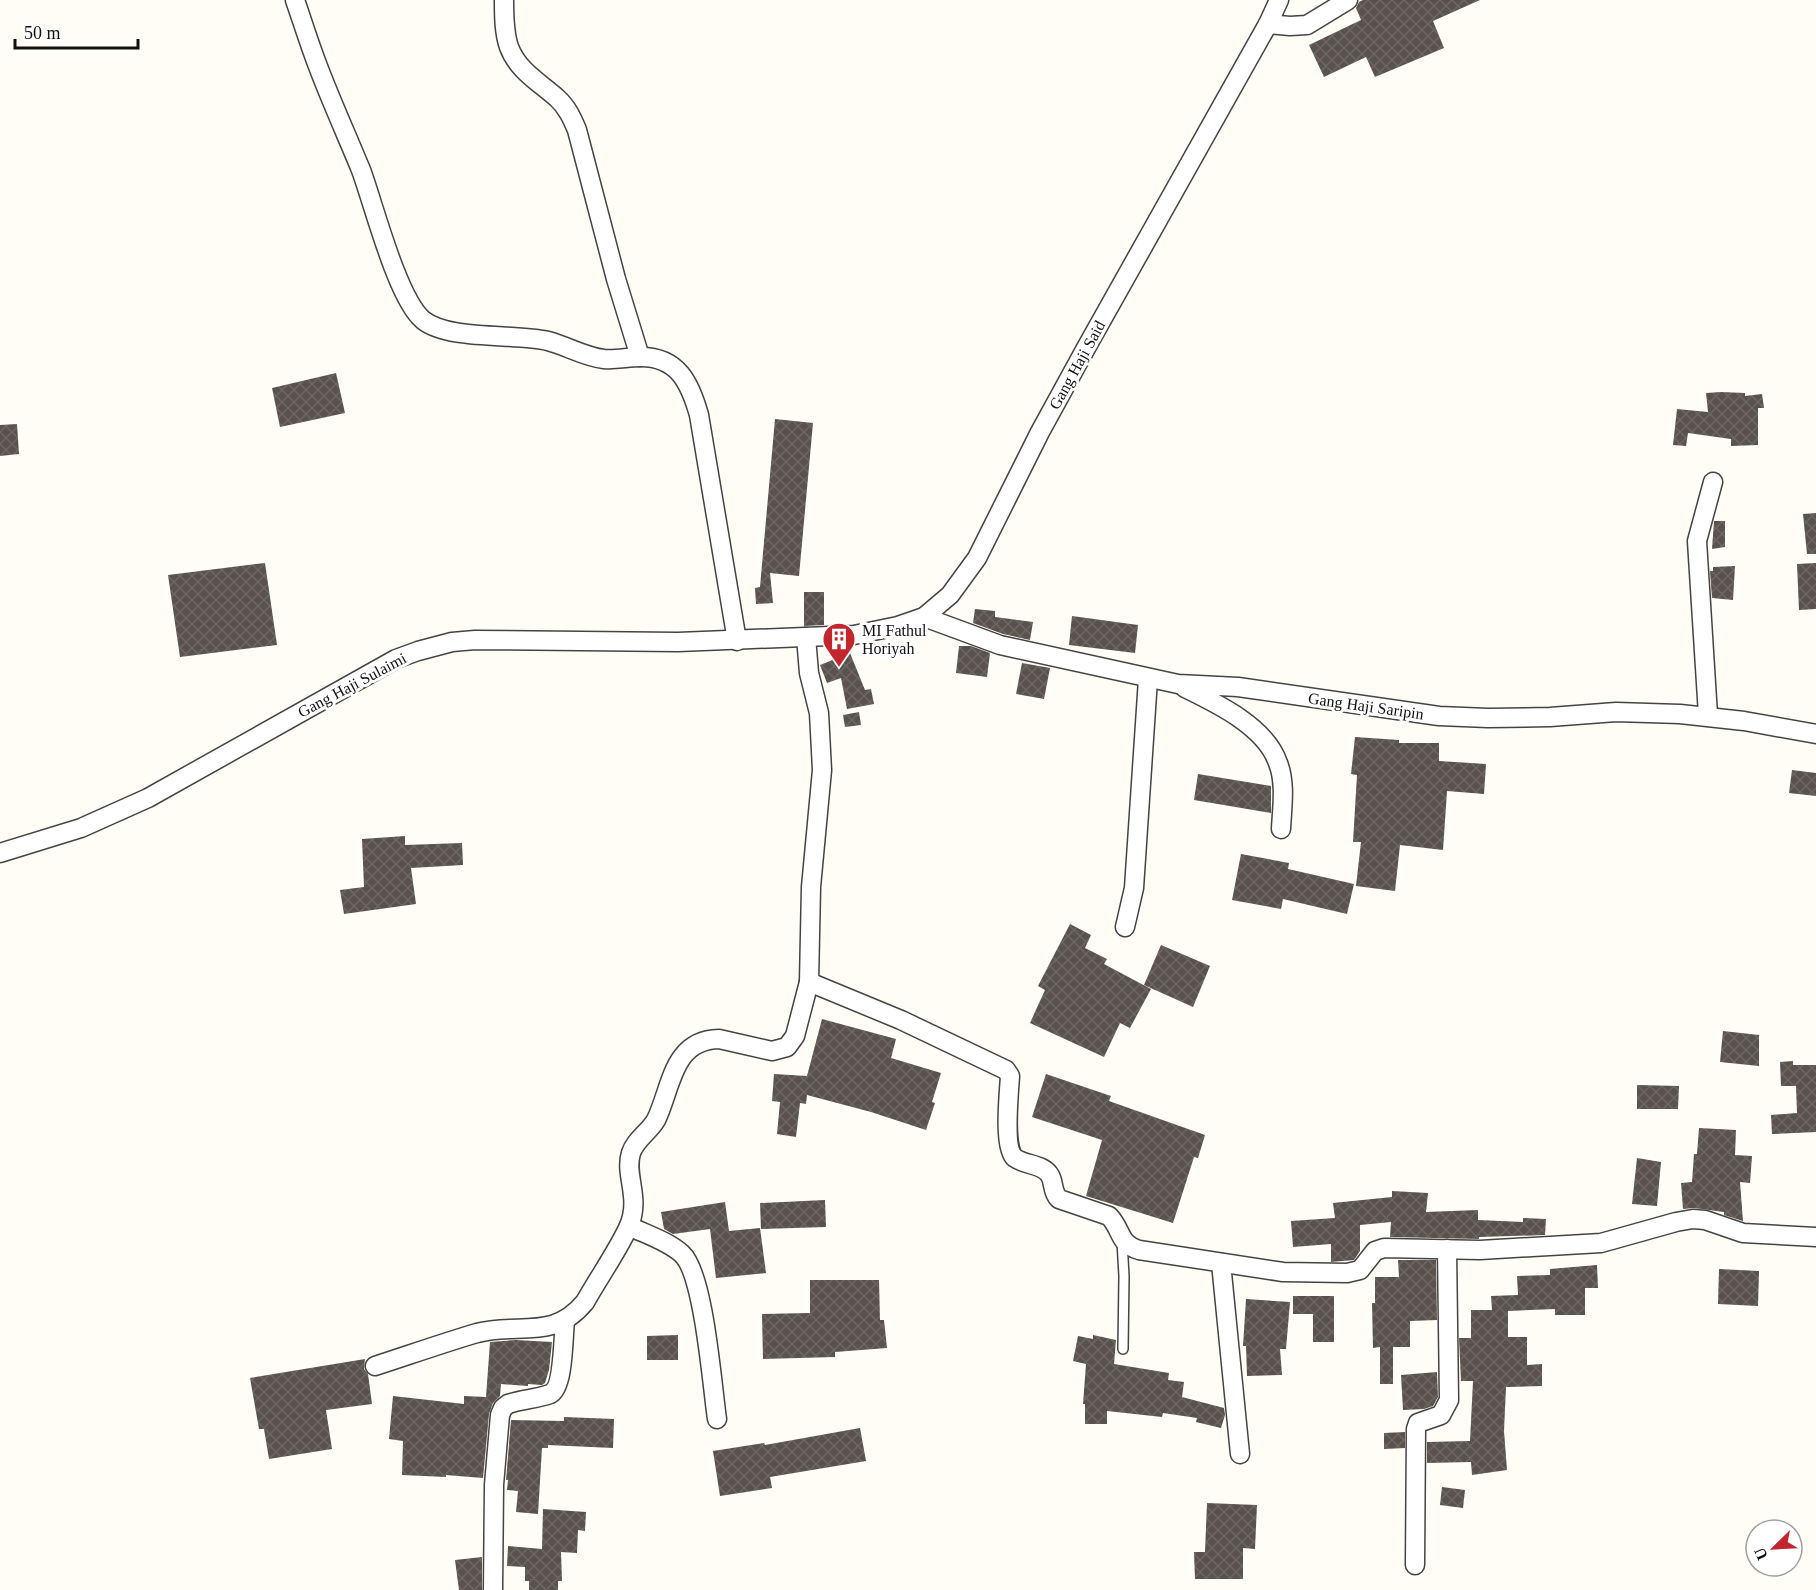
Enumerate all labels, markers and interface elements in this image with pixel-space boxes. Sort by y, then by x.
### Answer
scale bar [15,12,138,50]
text: 50 m [24,23,61,43]
street label: Gang Haji Said [1046,318,1109,413]
building icon: MI Fathul Horiyah [821,621,857,668]
place label: MI Fathul Horiyah [862,622,927,658]
street label: Gang Haji Sulaimi [295,649,410,722]
street label: Gang Haji Saripin [1307,689,1425,724]
north arrow [1744,1518,1804,1578]
text: U [1750,1545,1771,1563]

